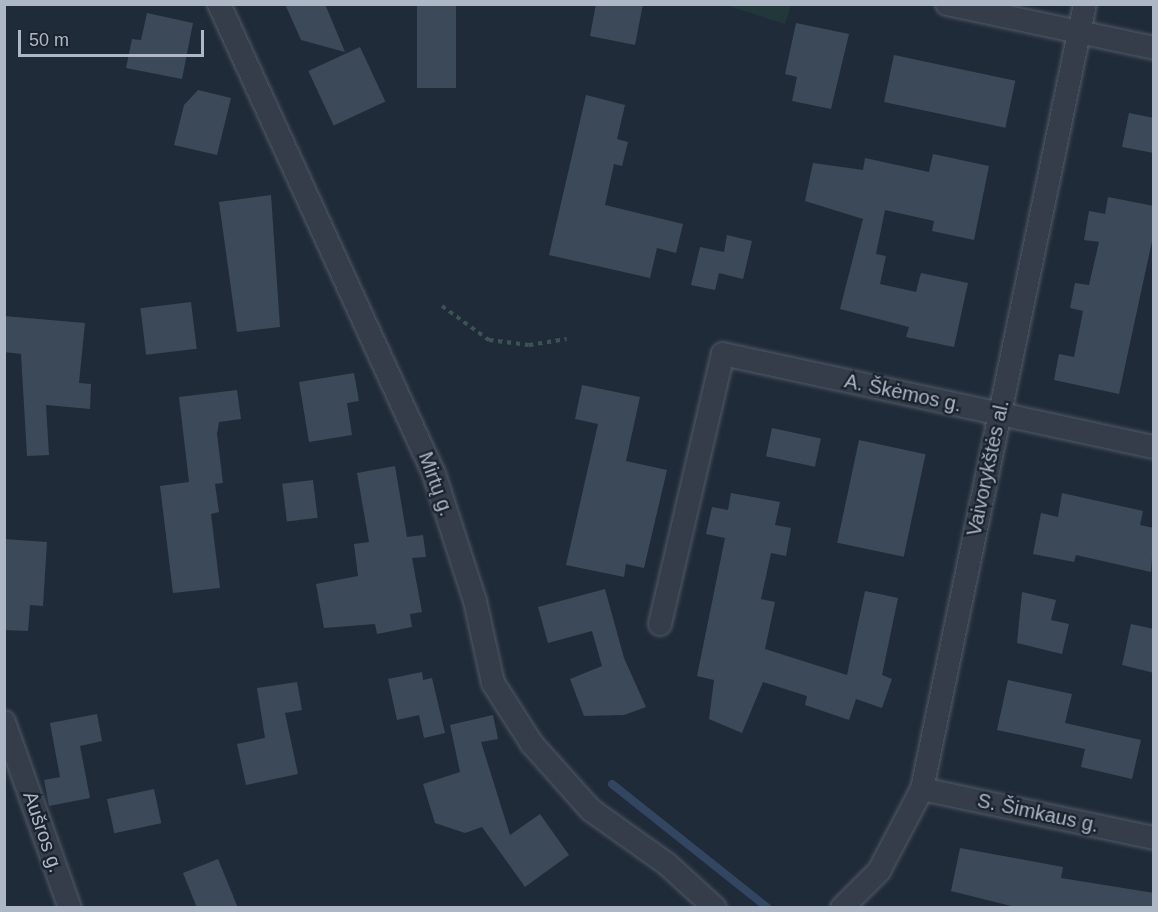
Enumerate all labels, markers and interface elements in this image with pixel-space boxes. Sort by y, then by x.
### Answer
scale bar [21,18,207,56]
text: 50 m [29,30,69,50]
street label: A. Škėmos g. [842,369,964,417]
street label: Vaivorykštės al. [962,398,1014,538]
street label: Mirtų g. [413,449,459,519]
street label: Aušros g. [18,788,68,876]
street label: S. Šimkaus g. [975,788,1101,838]

